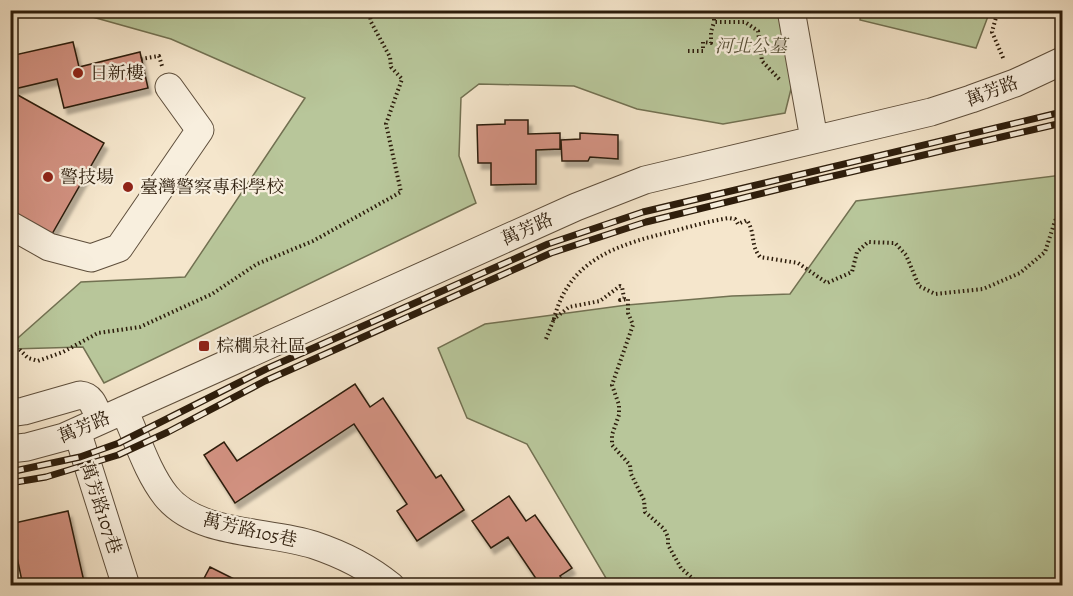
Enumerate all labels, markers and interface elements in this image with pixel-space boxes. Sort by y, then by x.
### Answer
park label: 河北公墓 [715,34,790,58]
place label: 日新樓 [90,61,144,85]
marker: 日新樓 [71,66,85,80]
street label: 萬芳路 [962,70,1022,112]
place label: 警技場 [60,165,114,189]
marker: 警技場 [41,170,55,184]
place label: 臺灣警察專科學校 [140,175,284,199]
marker: 臺灣警察專科學校 [121,180,135,194]
street label: 萬芳路 [497,207,557,251]
place label: 棕櫚泉社區 [216,334,306,358]
marker: 棕櫚泉社區 [197,339,211,353]
street label: 萬芳路 [54,405,114,449]
street label: 萬芳路107巷 [75,459,127,557]
street label: 萬芳路105巷 [201,508,299,552]

